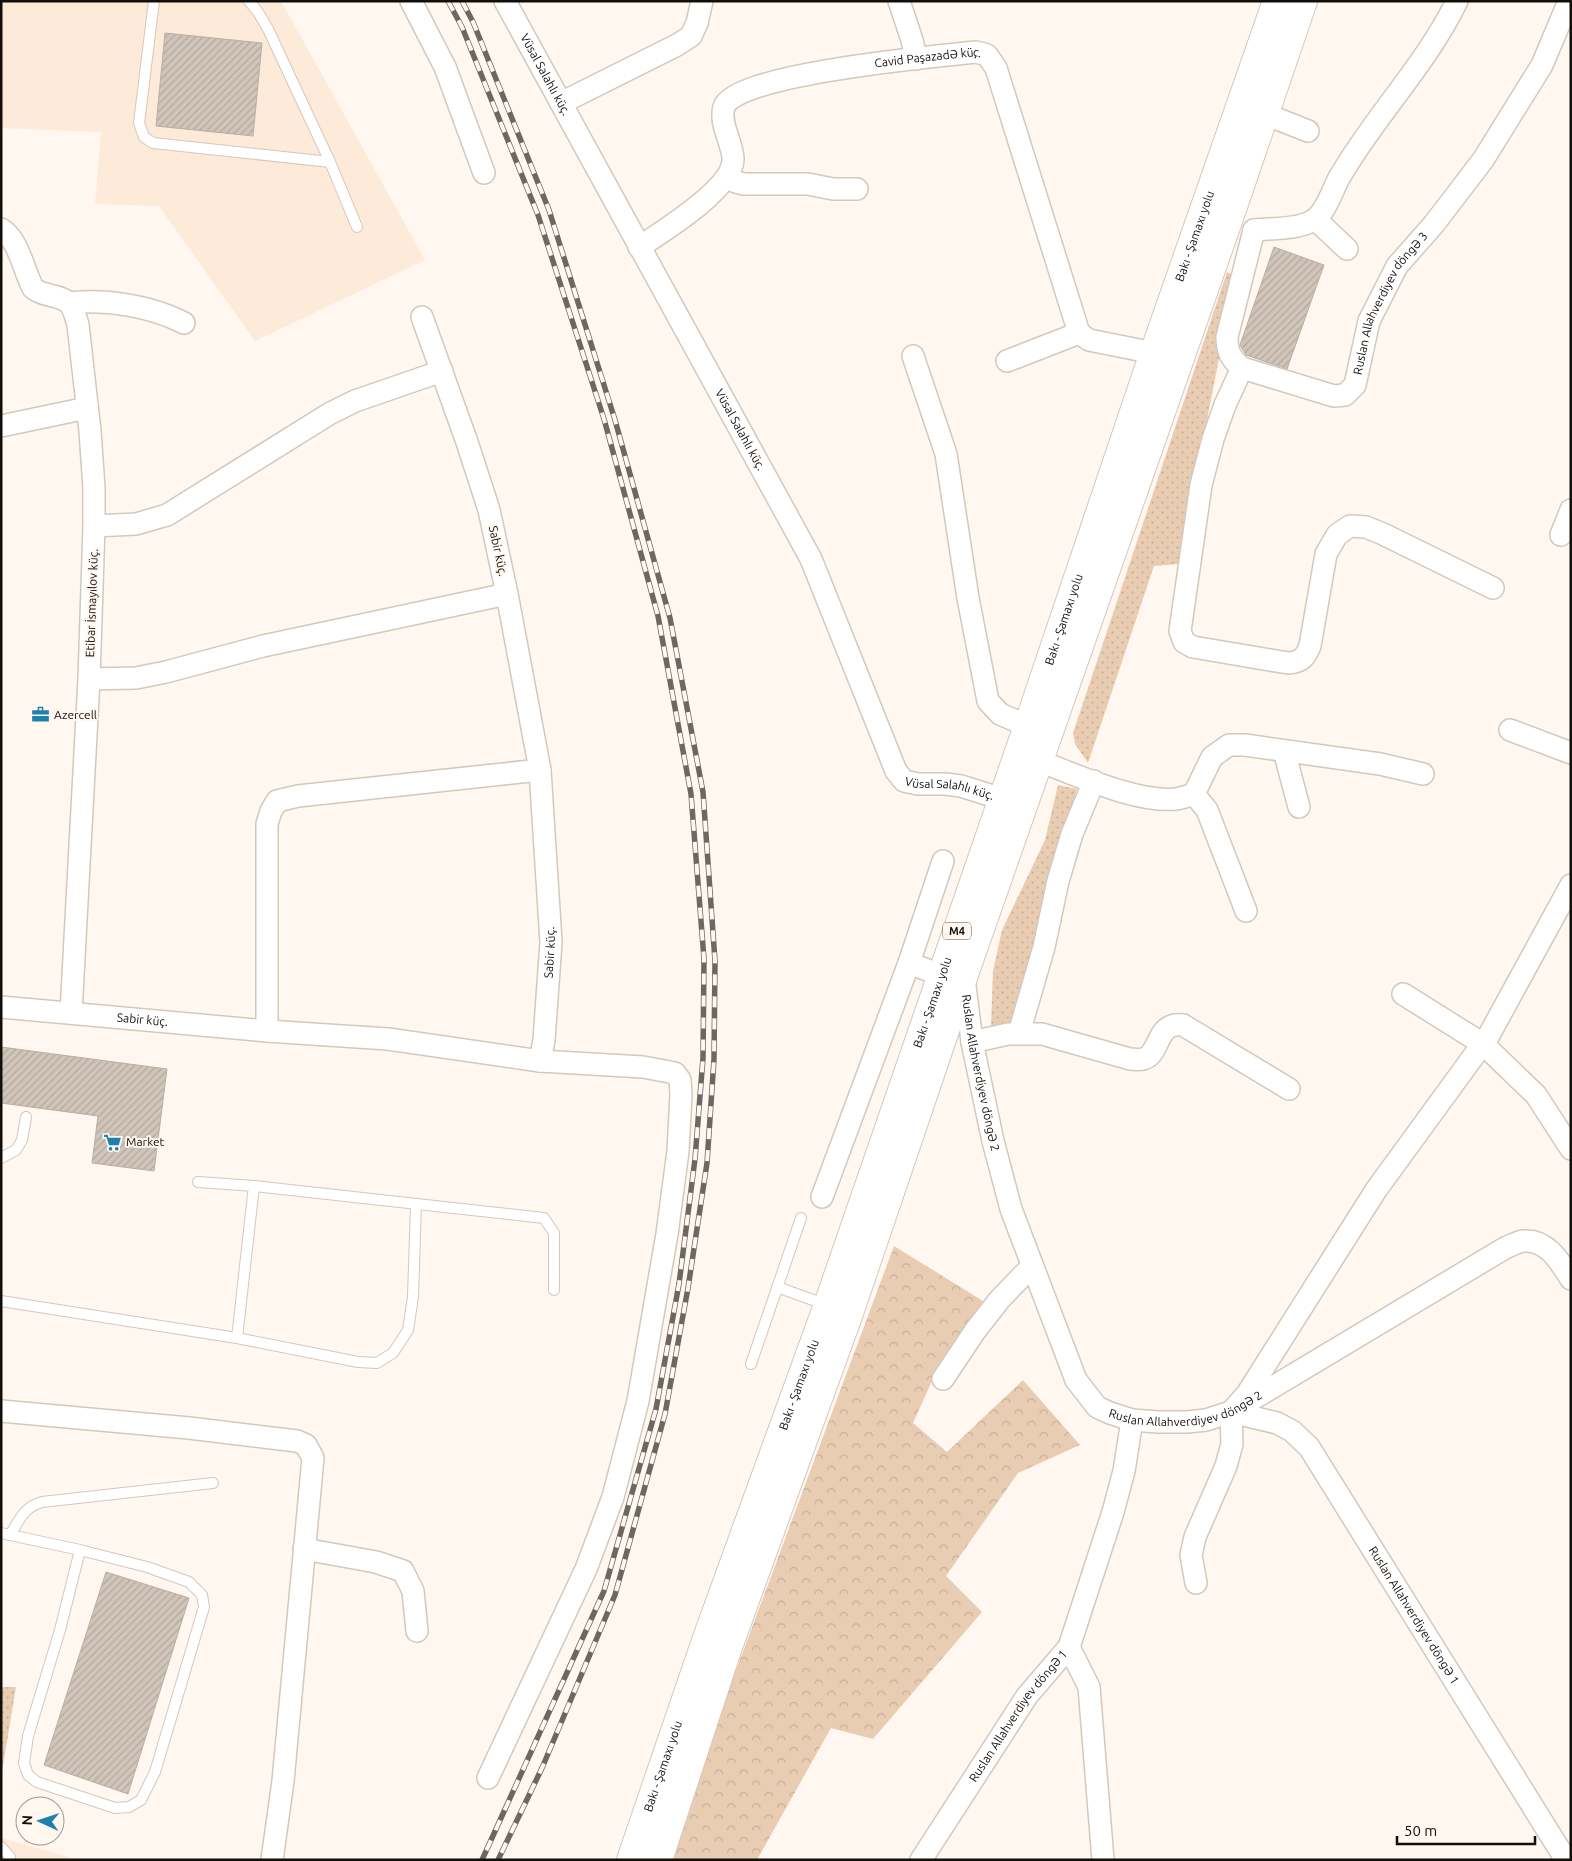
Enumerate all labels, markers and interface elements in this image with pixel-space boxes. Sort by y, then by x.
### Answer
street label: Vüsal Salahlı küç. [518,32,573,117]
street label: Cavid Paşazadə küç. [874,45,984,69]
street label: Bakı - Şamaxı yolu [1173,189,1216,283]
street label: Ruslan Allahverdiyev döngə 3 [1350,229,1430,376]
street label: Vüsal Salahlı küç. [713,387,768,472]
street label: Sabir küç. [487,524,510,577]
street label: Etibar İsmayılov küç. [83,548,100,658]
street label: Bakı - Şamaxı yolu [1042,572,1085,667]
office icon: Azercell [30,705,50,725]
place label: Azercell [54,708,97,721]
street label: Vüsal Salahlı küç. [904,774,996,802]
road number: M4 [943,922,971,939]
street label: Sabir küç. [541,926,557,979]
street label: Bakı - Şamaxı yolu [910,955,954,1049]
street label: Ruslan Allahverdiyev döngə 2 [960,994,1002,1153]
street label: Sabir küç. [116,1010,169,1028]
supermarket icon: Market [102,1132,122,1152]
place label: Market [126,1135,165,1148]
street label: Bakı - Şamaxı yolu [776,1338,821,1432]
street label: Ruslan Allahverdiyev döngə 2 [1107,1388,1264,1428]
street label: Ruslan Allahverdiyev döngə 1 [1367,1544,1462,1686]
street label: Ruslan Allahverdiyev döngə 1 [966,1647,1070,1784]
street label: Bakı - Şamaxı yolu [641,1719,684,1813]
north arrow [15,1796,65,1846]
scale bar [1397,1814,1534,1846]
text: N [19,1815,35,1826]
text: 50 m [1404,1822,1437,1839]

